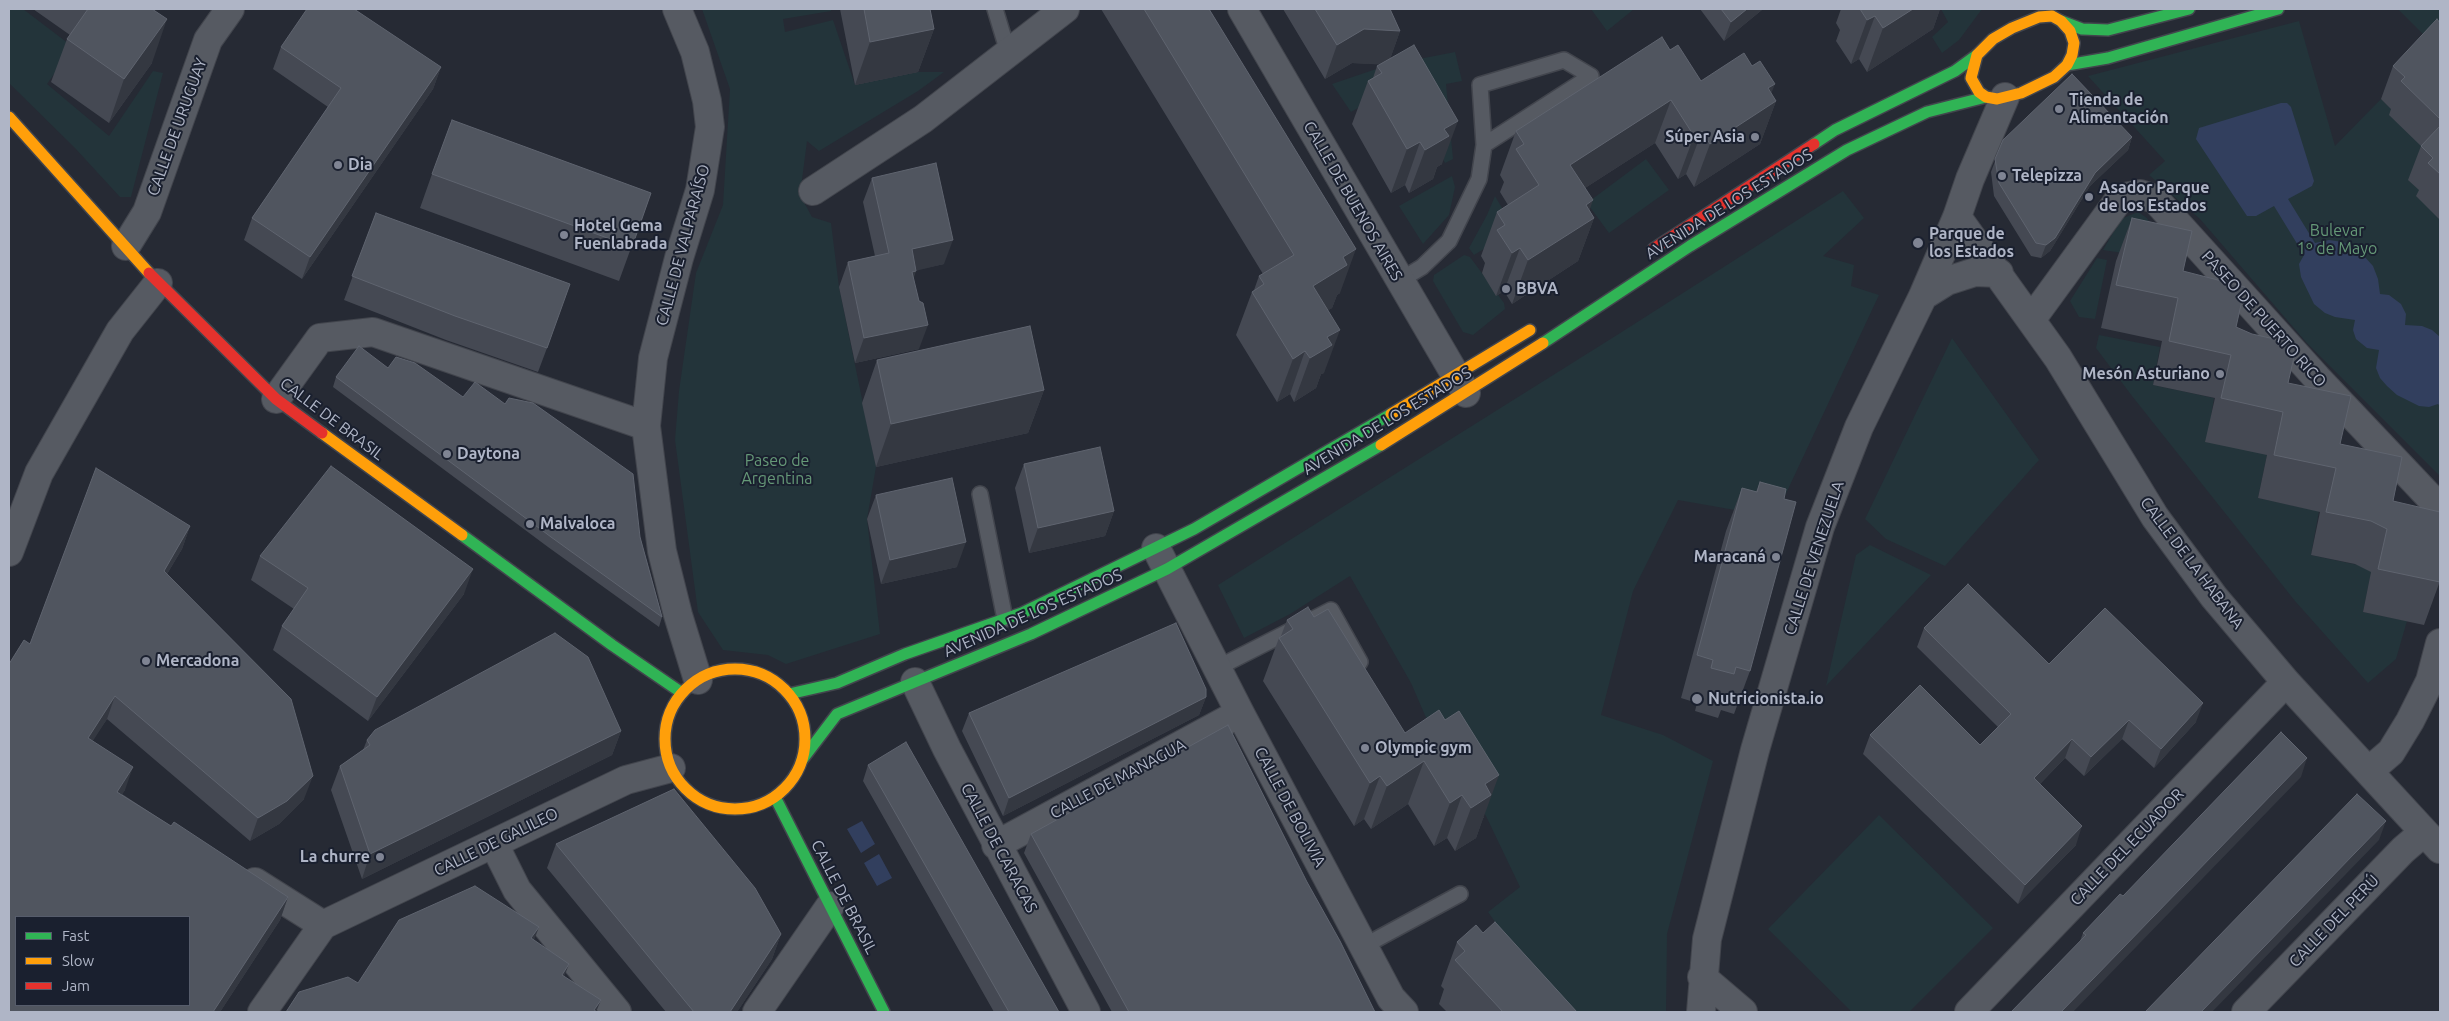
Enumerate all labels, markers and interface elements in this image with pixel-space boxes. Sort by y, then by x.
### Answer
street label: CALLE DE URUGUAY [143,55,211,199]
place label: Tienda de Alimentación [2069,90,2169,128]
marker: Tienda de Alimentación [2053,103,2065,115]
street label: CALLE DE BUENOS AIRES [1299,118,1407,284]
place label: Súper Asia [1665,127,1745,147]
marker: Súper Asia [1749,131,1761,143]
street label: AVENIDA DE LOS ESTADOS [1642,145,1816,263]
place label: Dia [348,155,373,175]
marker: Dia [332,159,344,171]
street label: CALLE DE VALPARAÍSO [652,162,714,328]
place label: Telepizza [2012,166,2082,186]
marker: Telepizza [1996,170,2008,182]
place label: Asador Parque de los Estados [2099,178,2209,216]
marker: Asador Parque de los Estados [2083,191,2095,203]
place label: Hotel Gema Fuenlabrada [574,216,667,254]
park label: Bulevar 1º de Mayo [2297,221,2377,259]
place label: Parque de los Estados [1929,224,2014,262]
marker: Hotel Gema Fuenlabrada [558,229,570,241]
marker: Parque de los Estados [1911,236,1925,250]
street label: PASEO DE PUERTO RICO [2198,247,2330,391]
place label: BBVA [1516,279,1558,299]
marker: BBVA [1500,283,1512,295]
street label: AVENIDA DE LOS ESTADOS [1299,363,1475,479]
place label: Mesón Asturiano [2082,364,2210,384]
marker: Mesón Asturiano [2214,368,2226,380]
street label: CALLE DE BRASIL [276,374,388,464]
place label: Daytona [457,444,520,464]
marker: Daytona [441,448,453,460]
park label: Paseo de Argentina [741,451,813,489]
street label: CALLE DE VENEZUELA [1780,479,1848,637]
street label: CALLE DE LA HABANA [2136,493,2248,633]
place label: Malvaloca [540,514,615,534]
marker: Malvaloca [524,518,536,530]
place label: Maracaná [1694,547,1766,567]
marker: Maracaná [1770,551,1782,563]
street label: AVENIDA DE LOS ESTADOS [941,565,1125,661]
place label: Mercadona [156,651,239,671]
marker: Mercadona [140,655,152,667]
place label: Nutricionista.io [1708,689,1824,709]
marker: Nutricionista.io [1690,692,1704,706]
street label: CALLE DE MANAGUA [1047,735,1189,823]
place label: Olympic gym [1375,738,1472,758]
marker: Olympic gym [1359,742,1371,754]
street label: CALLE DE BOLIVIA [1250,744,1330,870]
street label: CALLE DE CARACAS [957,780,1041,916]
street label: CALLE DEL ECUADOR [2066,785,2188,909]
street label: CALLE DE GALILEO [431,804,561,880]
street label: CALLE DE BRASIL [807,837,881,957]
place label: La churre [300,847,370,867]
marker: La churre [374,851,386,863]
street label: CALLE DEL PERÚ [2285,871,2383,971]
legend [15,916,190,1006]
text: Fast [62,927,89,944]
text: Slow [62,952,94,969]
text: Jam [62,977,90,994]

